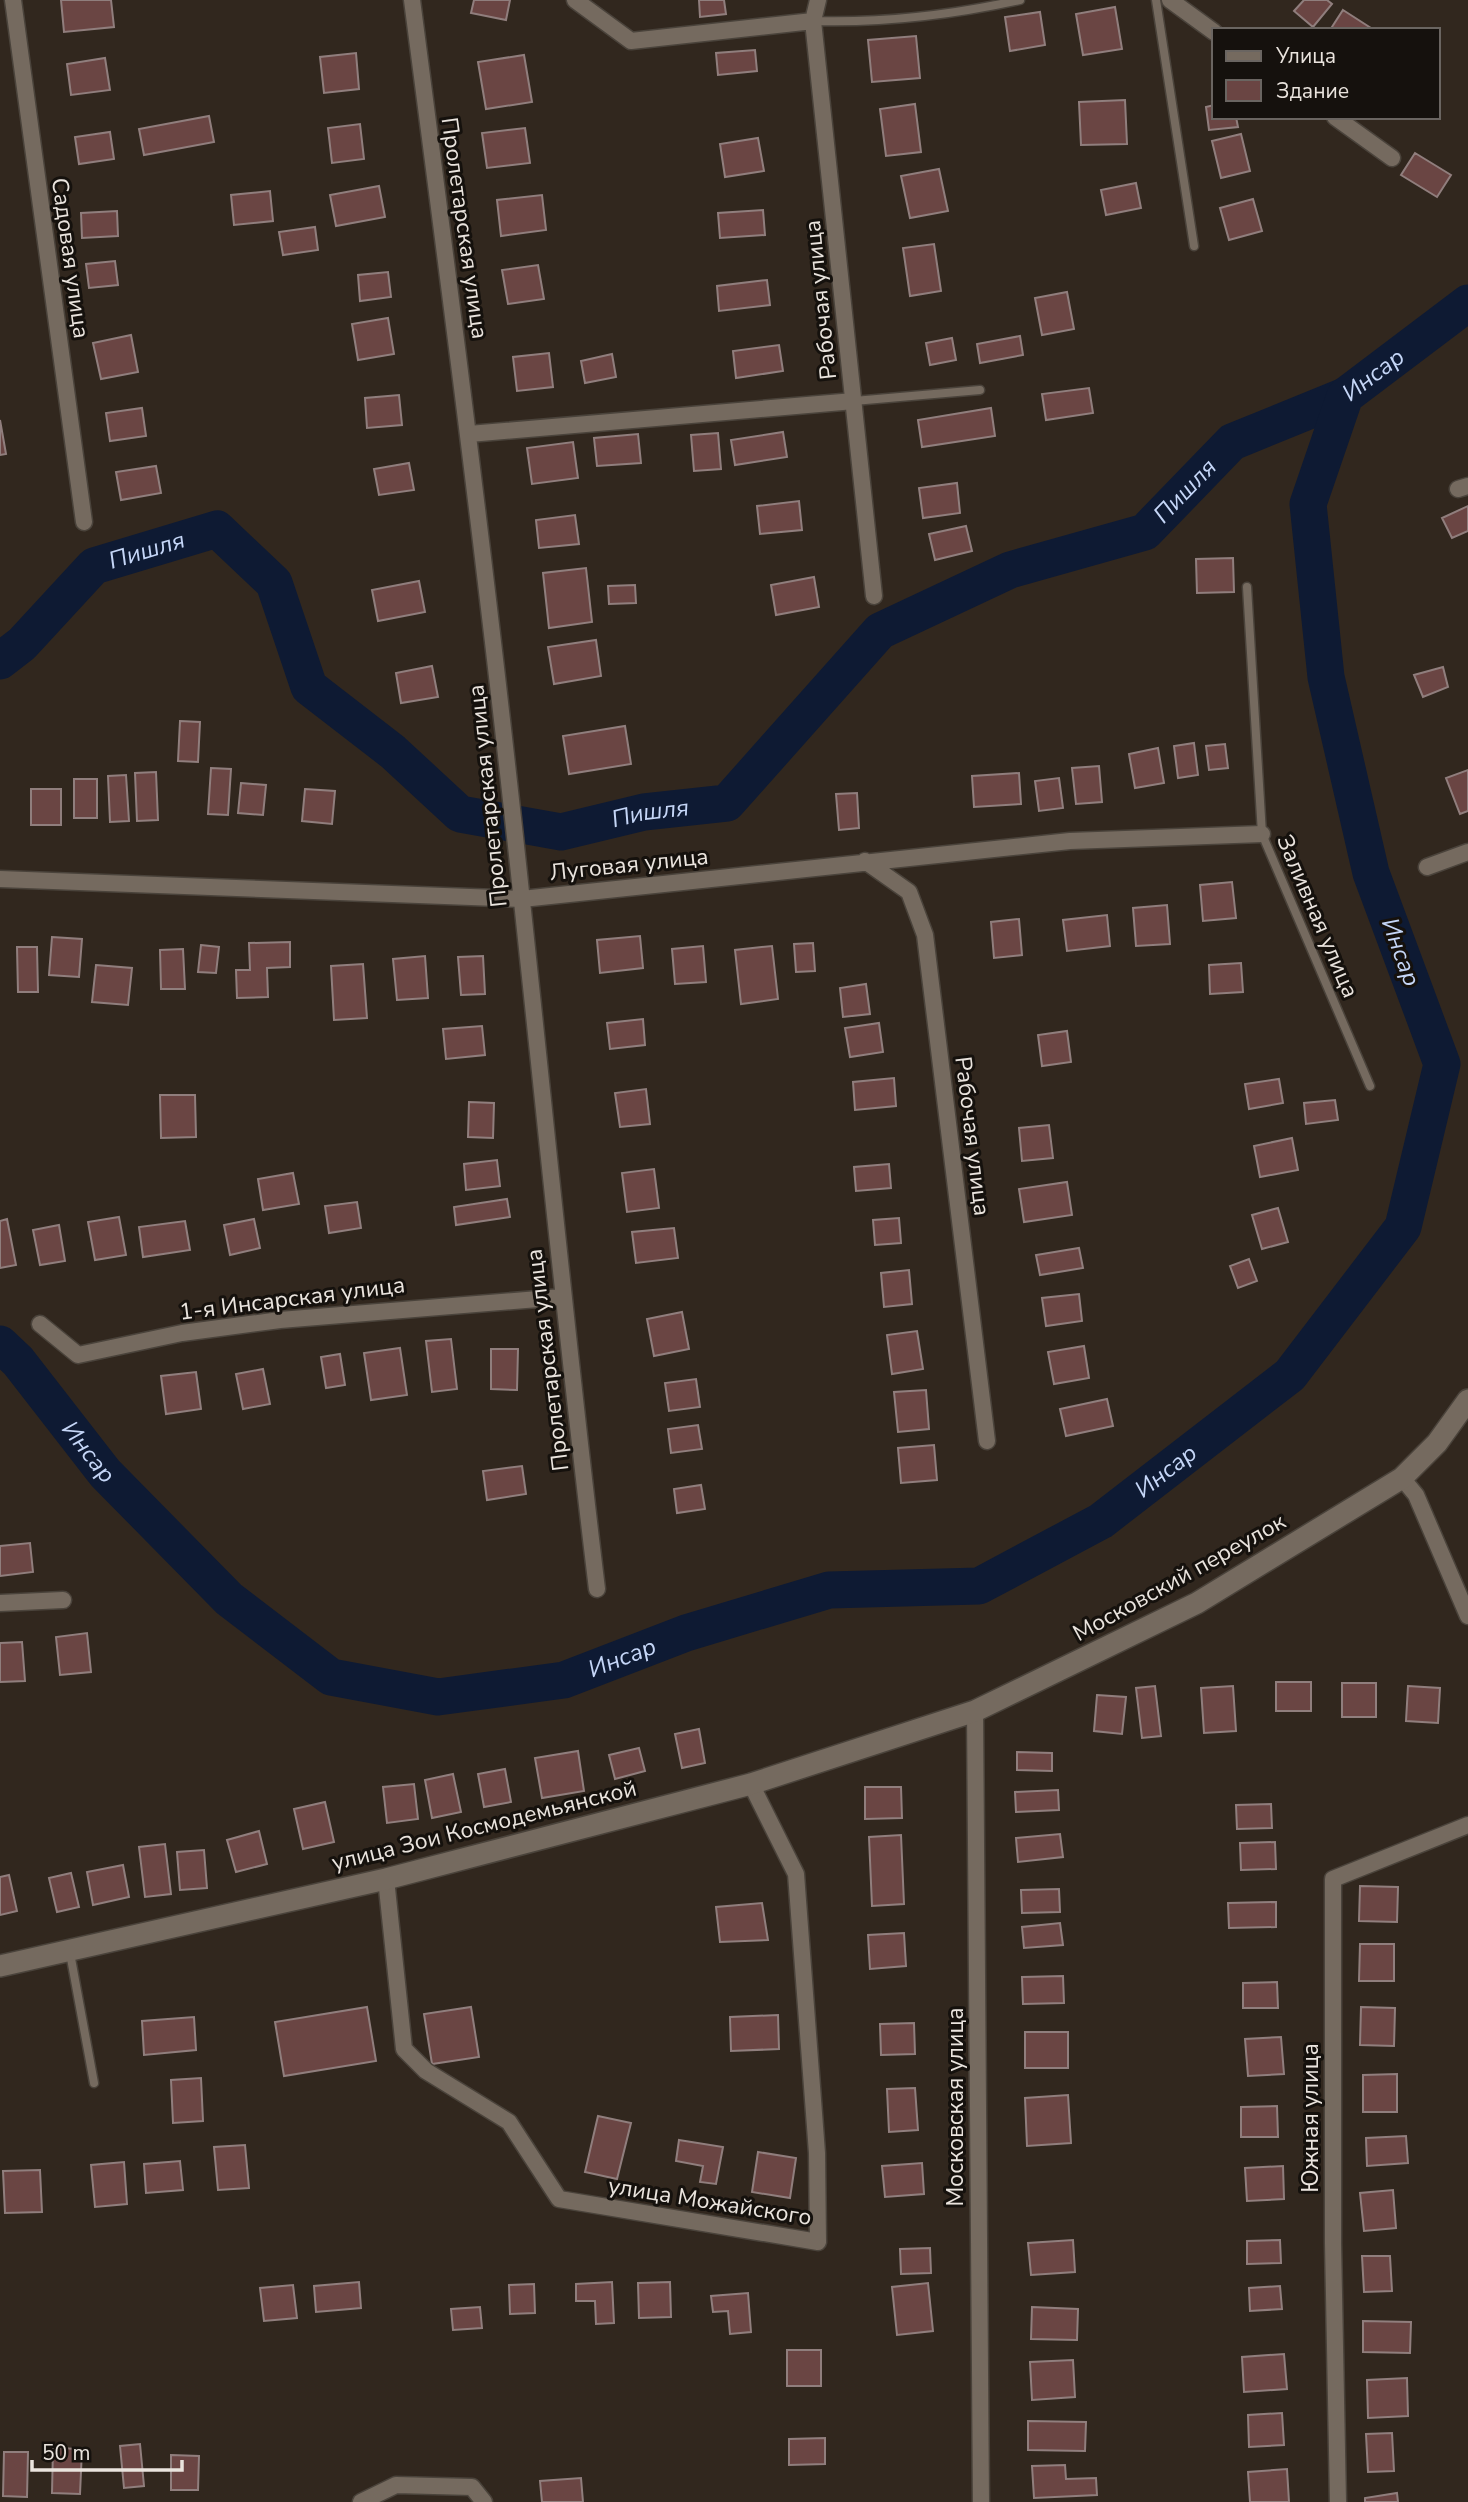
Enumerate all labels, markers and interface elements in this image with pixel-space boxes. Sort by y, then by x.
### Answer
legend [1212,28,1440,119]
text: Улица [1275,42,1336,70]
text: Здание [1276,77,1349,105]
street label: Пролетарская улица [434,115,495,341]
street label: Садовая улица [44,176,97,340]
street label: Рабочая улица [797,219,844,381]
water label: Инсар [1335,341,1411,409]
water label: Пишля [1146,452,1224,530]
water label: Пишля [105,524,189,577]
street label: Пролетарская улица [460,683,515,909]
water label: Пишля [608,791,690,835]
street label: Заливная улица [1269,830,1366,1003]
street label: Луговая улица [548,841,710,888]
water label: Инсар [1374,913,1428,991]
street label: Рабочая улица [947,1055,998,1217]
street label: Пролетарская улица [518,1247,577,1473]
street label: 1-я Инсарская улица [177,1269,407,1328]
water label: Инсар [54,1414,122,1490]
water label: Инсар [1128,1437,1203,1505]
street label: Московский переулок [1067,1506,1292,1649]
water label: Инсар [583,1630,661,1685]
street label: улица Зои Космодемьянской [329,1773,640,1878]
street label: Московская улица [940,2007,971,2207]
street label: Южная улица [1295,2043,1326,2193]
street label: улица Можайского [606,2170,814,2233]
scale bar [32,2428,182,2472]
text: 50 m [42,2439,91,2467]

